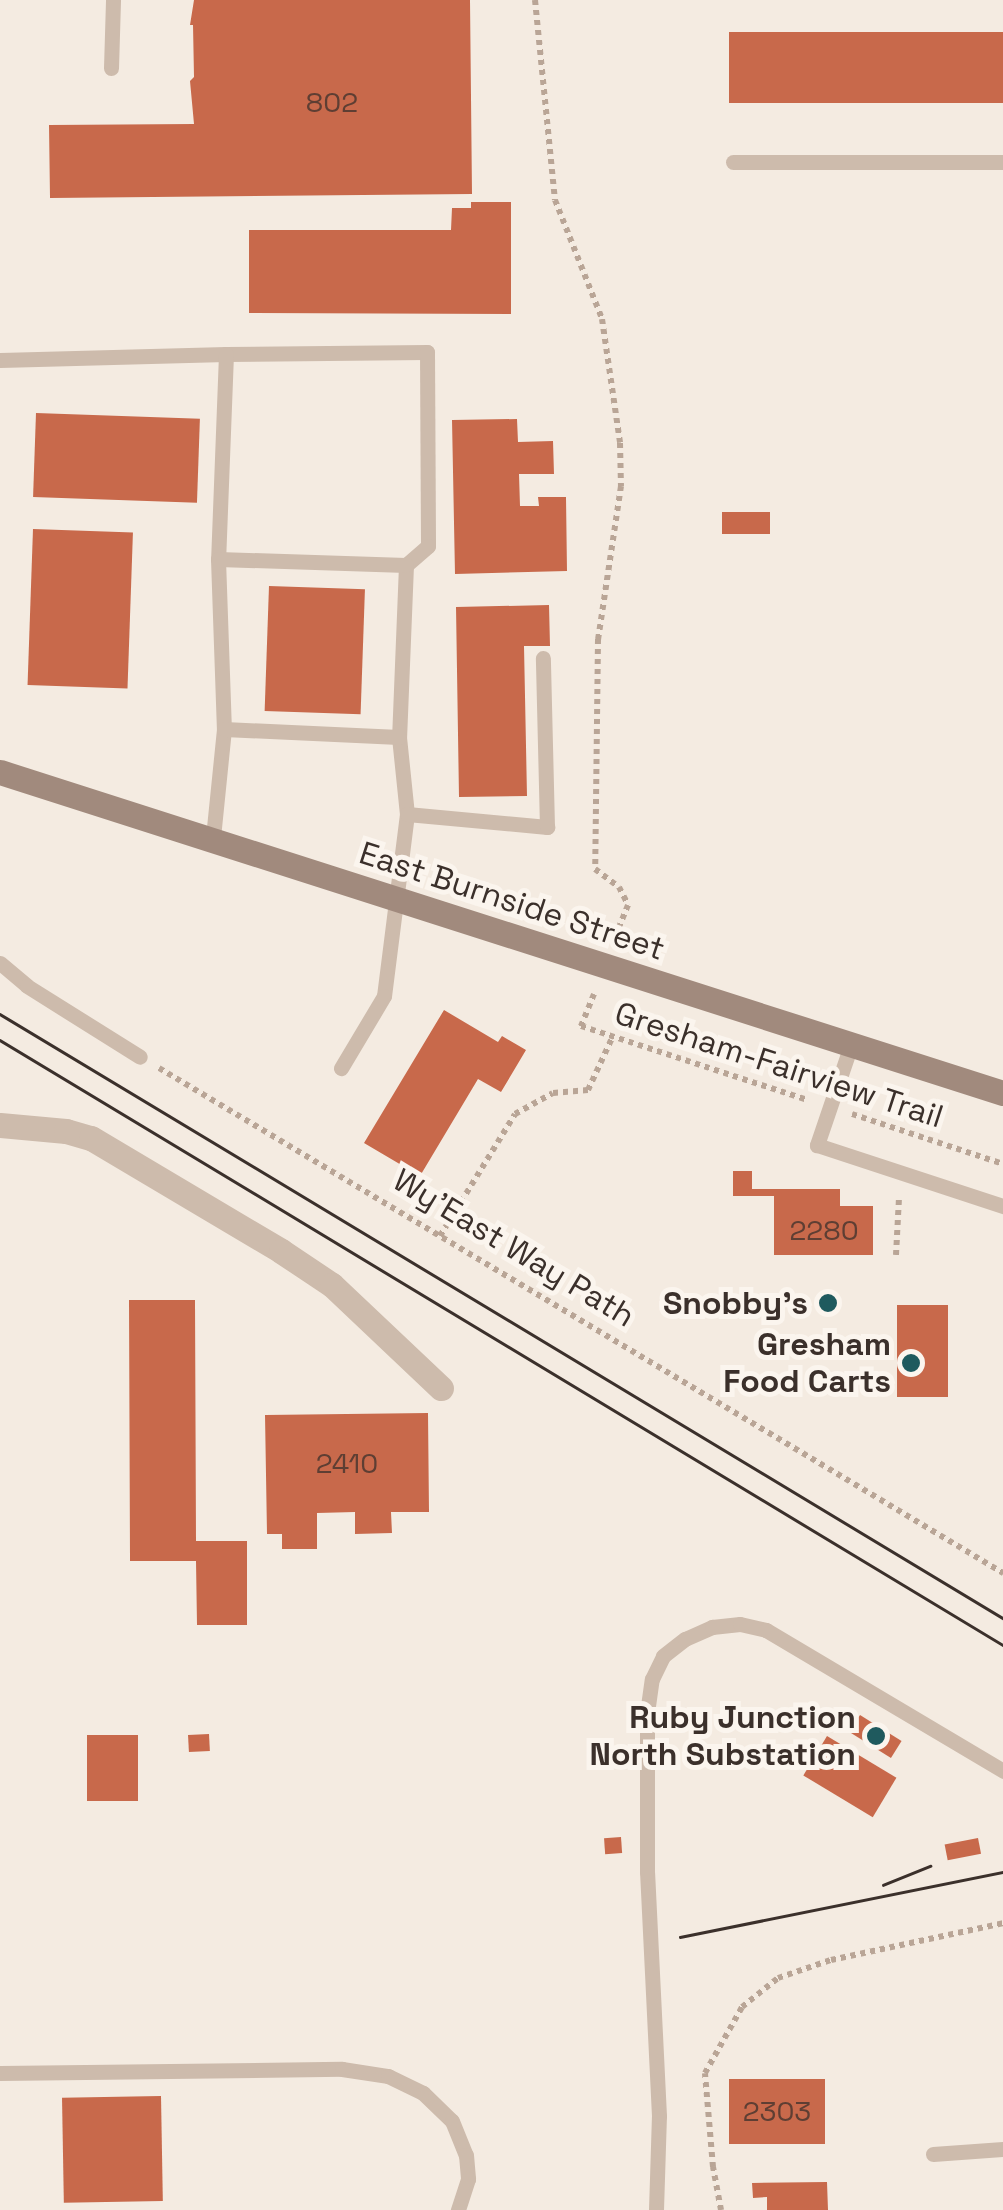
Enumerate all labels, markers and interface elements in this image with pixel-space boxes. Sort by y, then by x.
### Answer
house number: 802 [306,85,358,119]
street label: East Burnside Street [355,834,669,968]
street label: Gresham-Fairview Trail [610,994,948,1136]
street label: Wy'East Way Path [386,1161,642,1335]
house number: 2280 [789,1213,859,1247]
place label: Snobby's [663,1284,808,1322]
marker: Snobby's [817,1292,839,1314]
place label: Gresham Food Carts [723,1326,891,1401]
marker: Gresham Food Carts [900,1352,922,1374]
house number: 2410 [316,1446,378,1480]
place label: Ruby Junction North Substation [590,1699,856,1774]
marker: Ruby Junction North Substation [865,1725,887,1747]
house number: 2303 [743,2094,811,2128]

